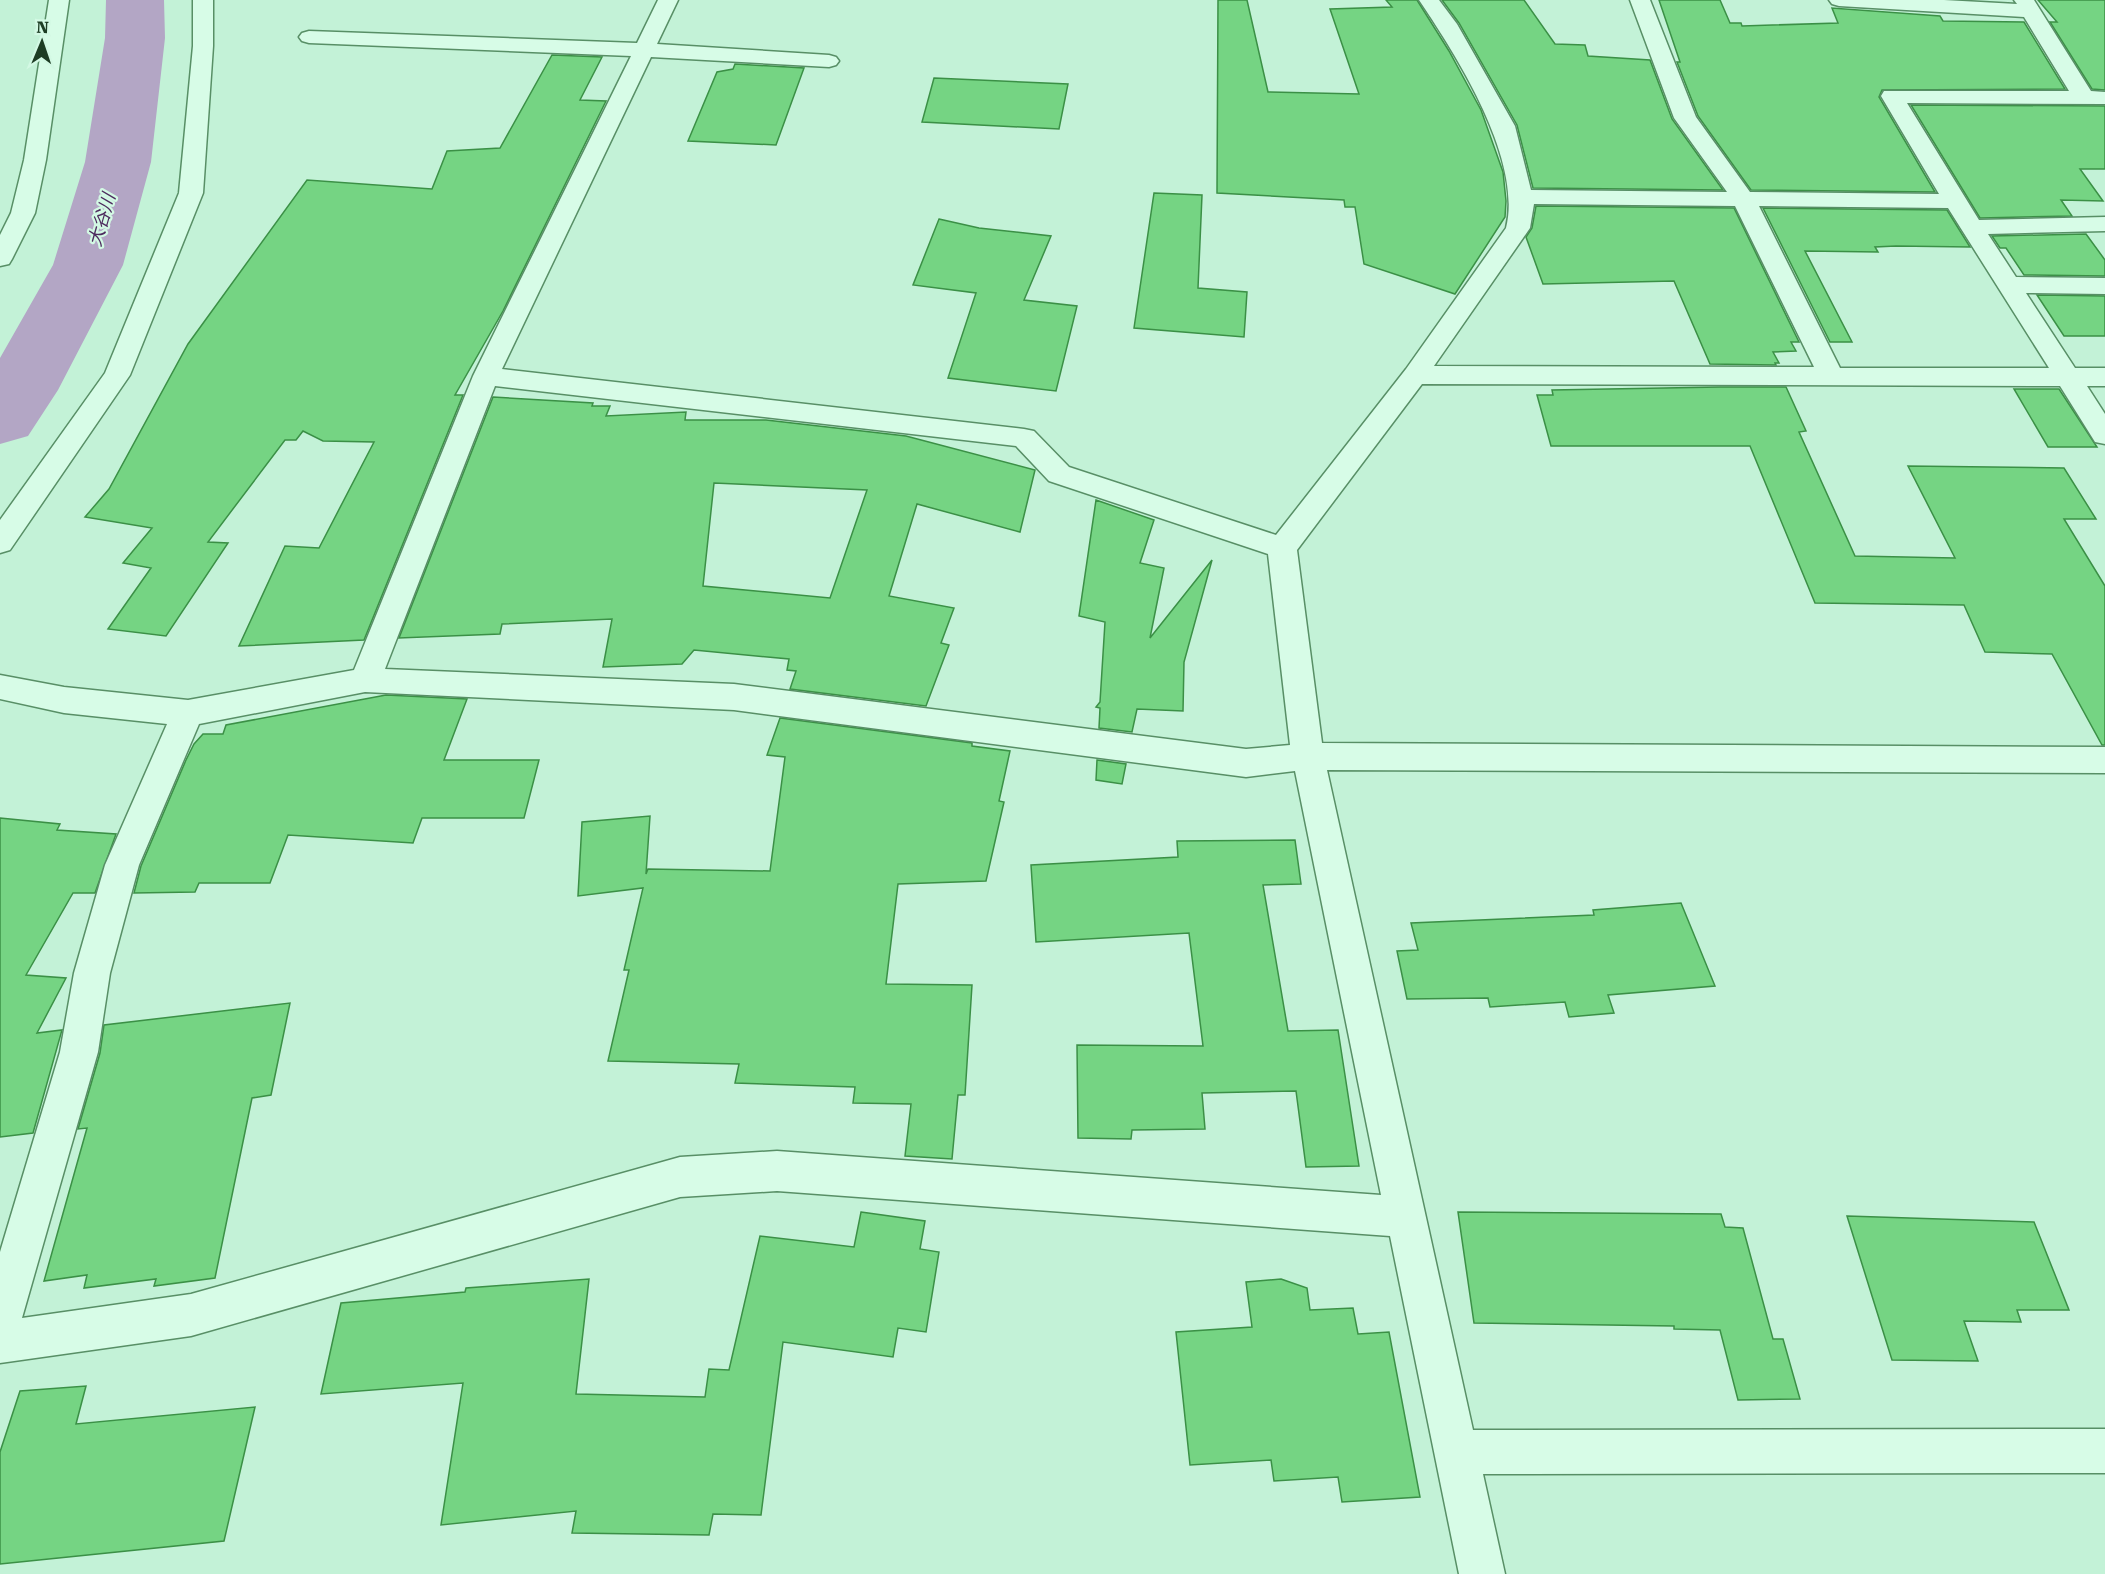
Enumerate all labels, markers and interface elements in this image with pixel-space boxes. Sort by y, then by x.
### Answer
north arrow [12,12,72,72]
text: N [36,18,49,37]
water label: 大谷川 [84,189,120,249]

